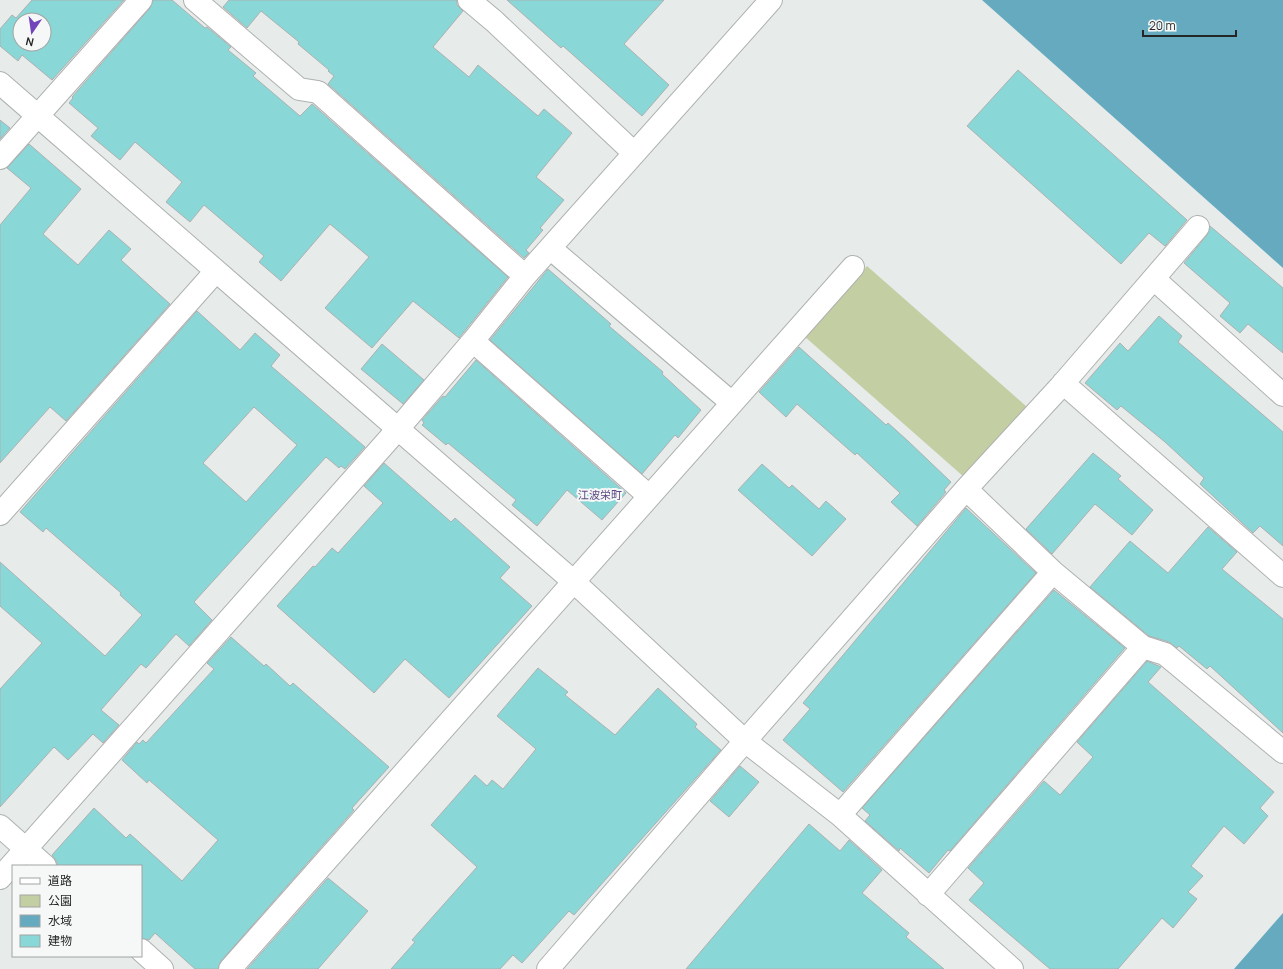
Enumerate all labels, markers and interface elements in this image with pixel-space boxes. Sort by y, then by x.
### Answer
north arrow [12,12,52,52]
scale bar [1143,12,1236,38]
text: 20 m [1149,17,1176,34]
text: N [24,34,35,50]
district label: 江波栄町 [578,487,622,502]
legend [12,865,142,957]
text: 道路 [48,872,72,889]
text: 公園 [48,892,72,909]
text: 水域 [48,912,72,929]
text: 建物 [48,932,72,949]

